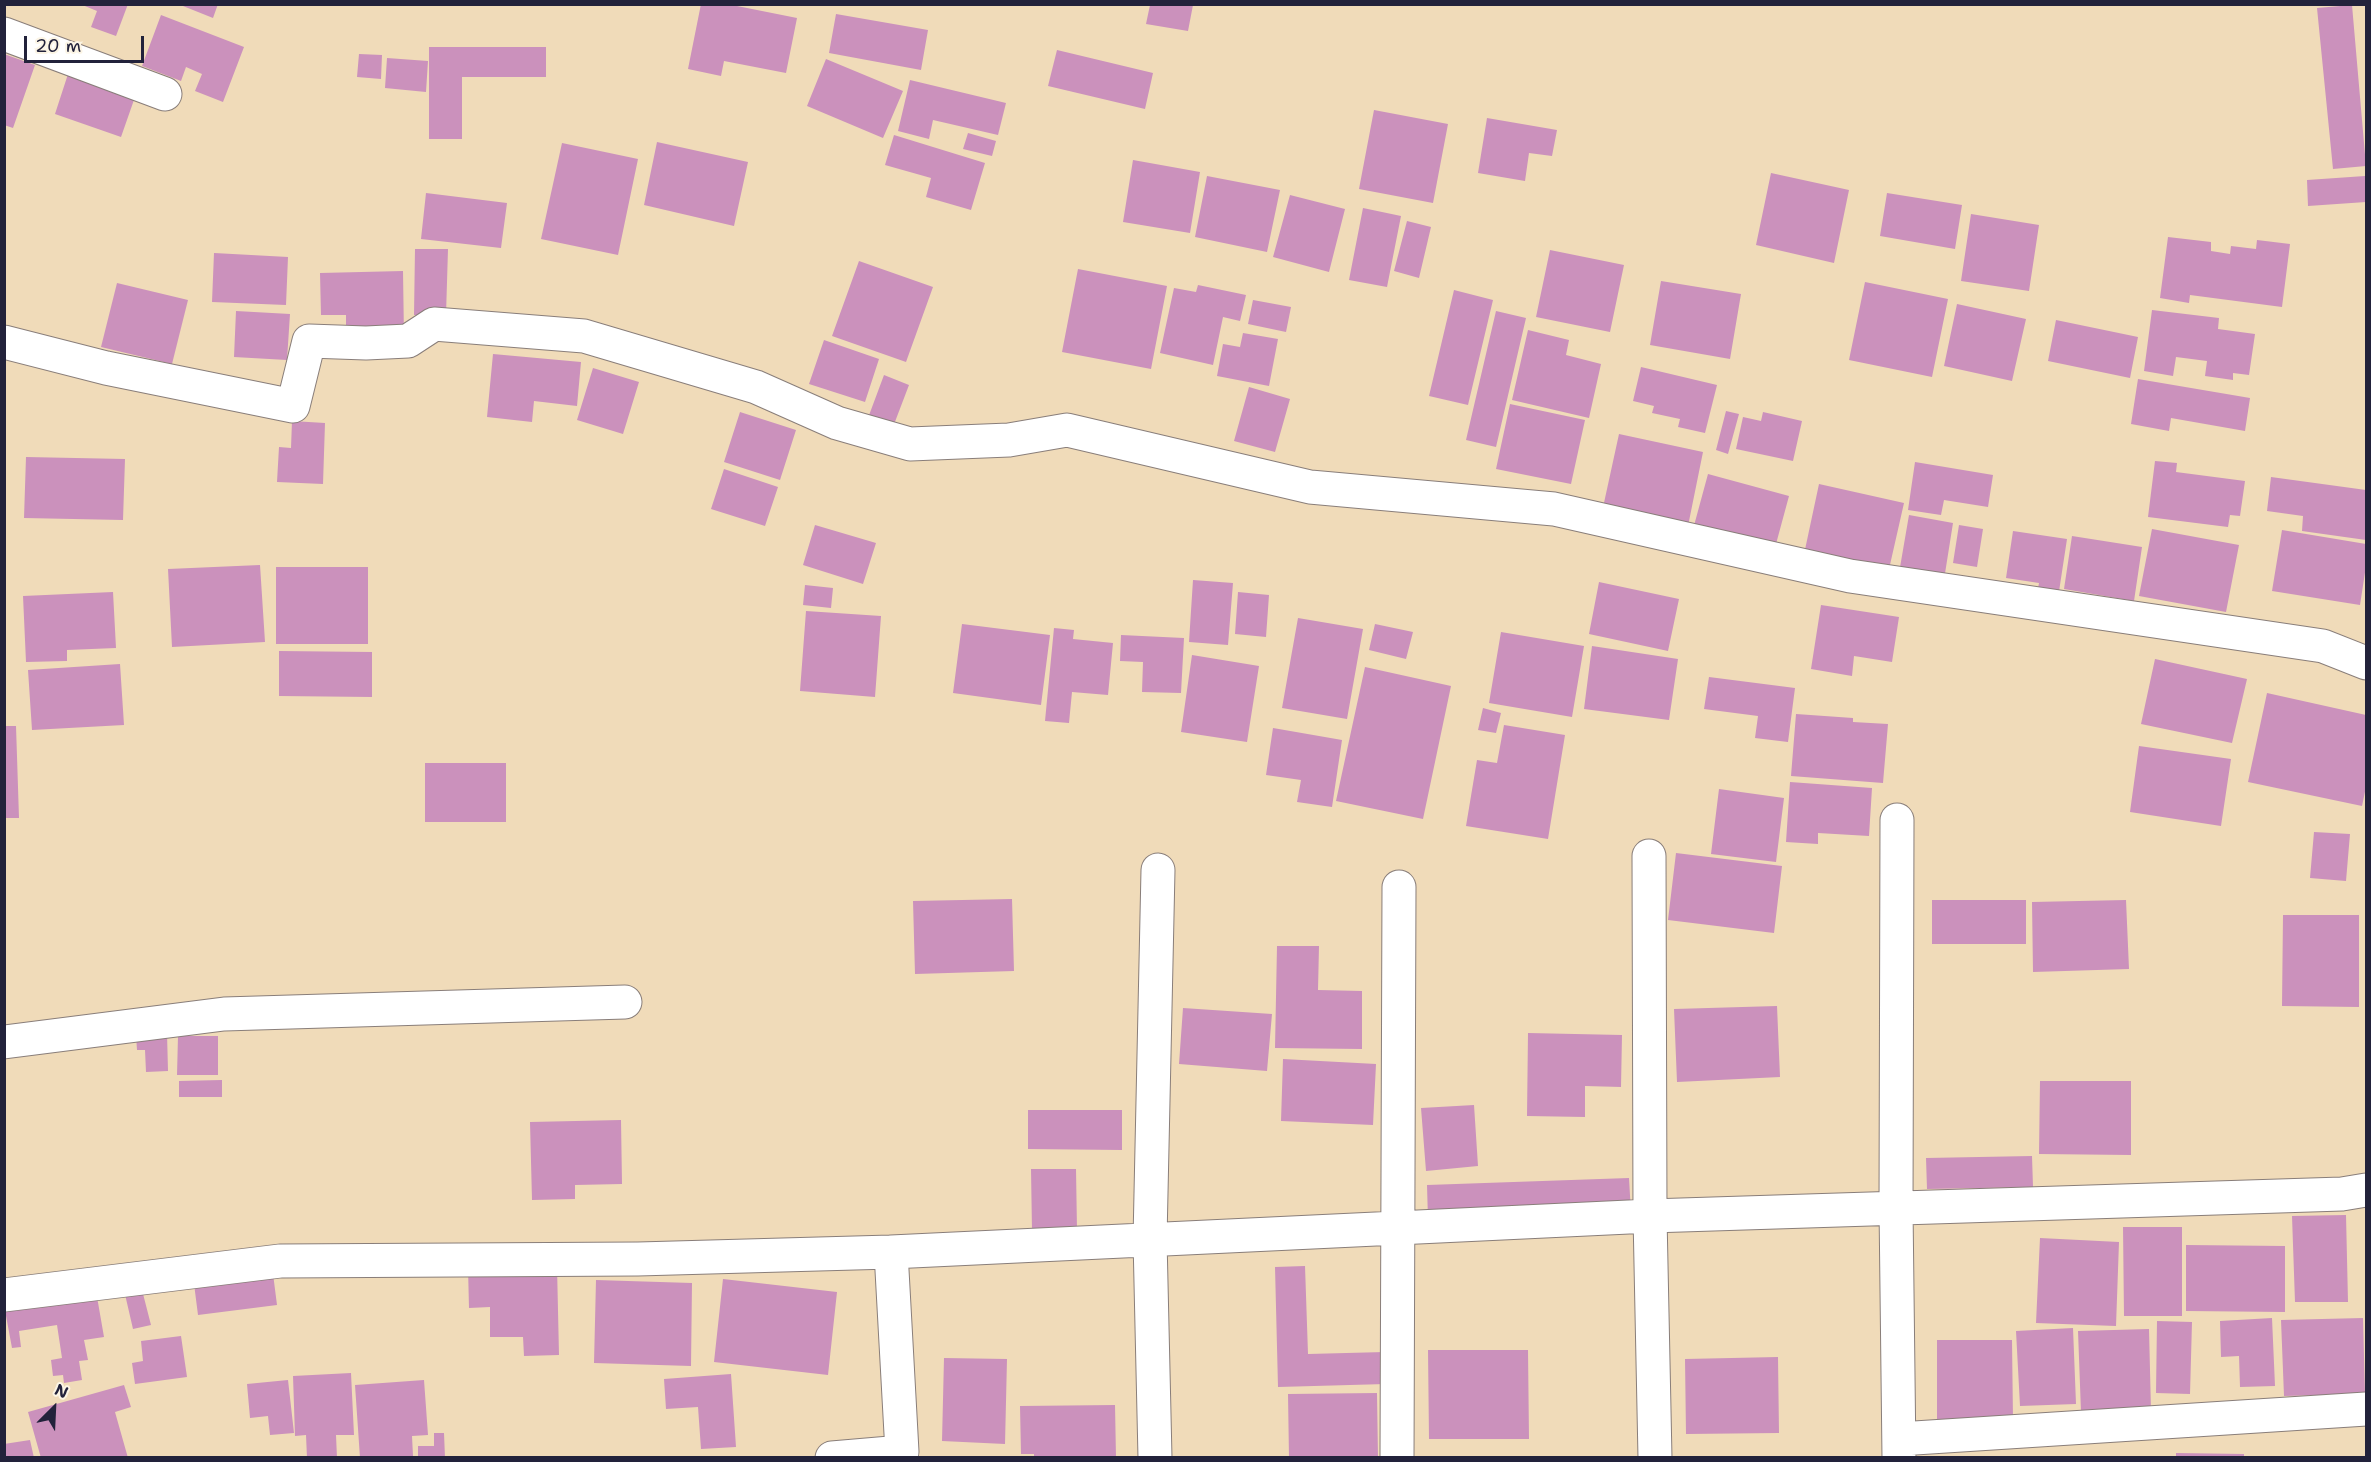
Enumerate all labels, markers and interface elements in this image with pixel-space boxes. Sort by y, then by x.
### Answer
scale bar [27,24,147,62]
text: 20 m [35,34,81,58]
north arrow [24,1378,84,1438]
text: N [51,1379,72,1403]

